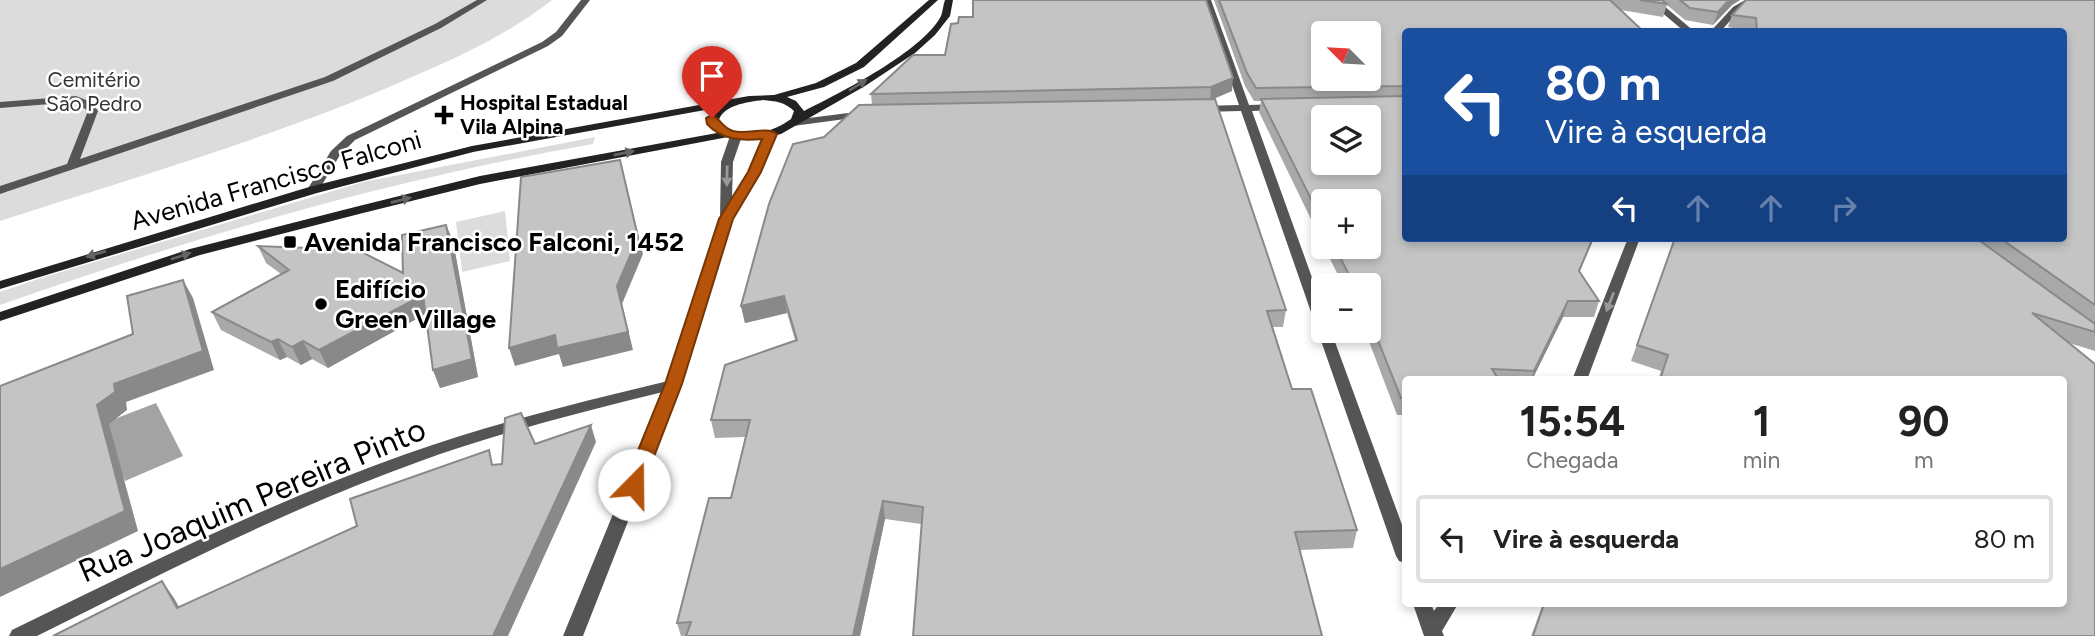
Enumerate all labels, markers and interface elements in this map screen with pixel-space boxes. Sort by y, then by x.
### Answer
north arrow [1311,21,1381,91]
map controls [1311,21,1381,343]
pin [682,46,742,118]
text: 80 m [1545,53,1661,112]
icon: left [1430,56,1521,147]
icon: arrive [693,57,731,95]
park label: Cemitério São Pedro [46,67,142,116]
one-way arrow [848,79,868,92]
place label: Hospital Estadual Vila Alpina [460,90,628,139]
marker: Hospital Estadual Vila Alpina [434,105,454,125]
button: layers [1311,105,1381,175]
text: Vire à esquerda [1545,113,1767,151]
street label: Avenida Francisco Falconi [127,123,425,237]
one-way arrow [613,148,635,159]
one-way arrow [721,166,732,188]
button: + [1311,189,1381,259]
icon: left [1606,189,1644,227]
icon: ahead [1679,189,1717,227]
icon: ahead [1752,189,1790,227]
icon: right [1825,189,1863,227]
one-way arrow [390,194,412,205]
place label: Avenida Francisco Falconi, 1452 [304,226,684,258]
marker: Avenida Francisco Falconi, 1452 [282,234,298,250]
one-way arrow [86,250,107,260]
one-way arrow [171,251,192,261]
place label: Edifício Green Village [335,273,496,335]
button: − [1311,273,1381,343]
one-way arrow [1604,291,1615,312]
marker: Edifício Green Village [313,296,329,312]
text: 15:54 [1519,396,1625,447]
text: 1 [1753,396,1770,447]
text: 90 [1898,396,1950,447]
street label: Rua Joaquim Pereira Pinto [73,410,431,590]
text: Chegada [1526,446,1619,474]
text: min [1743,446,1780,474]
text: m [1914,446,1934,474]
position arrow [597,448,671,522]
icon: left [1434,520,1472,558]
text: Vire à esquerda [1493,523,1679,555]
text: 80 m [1974,523,2035,555]

